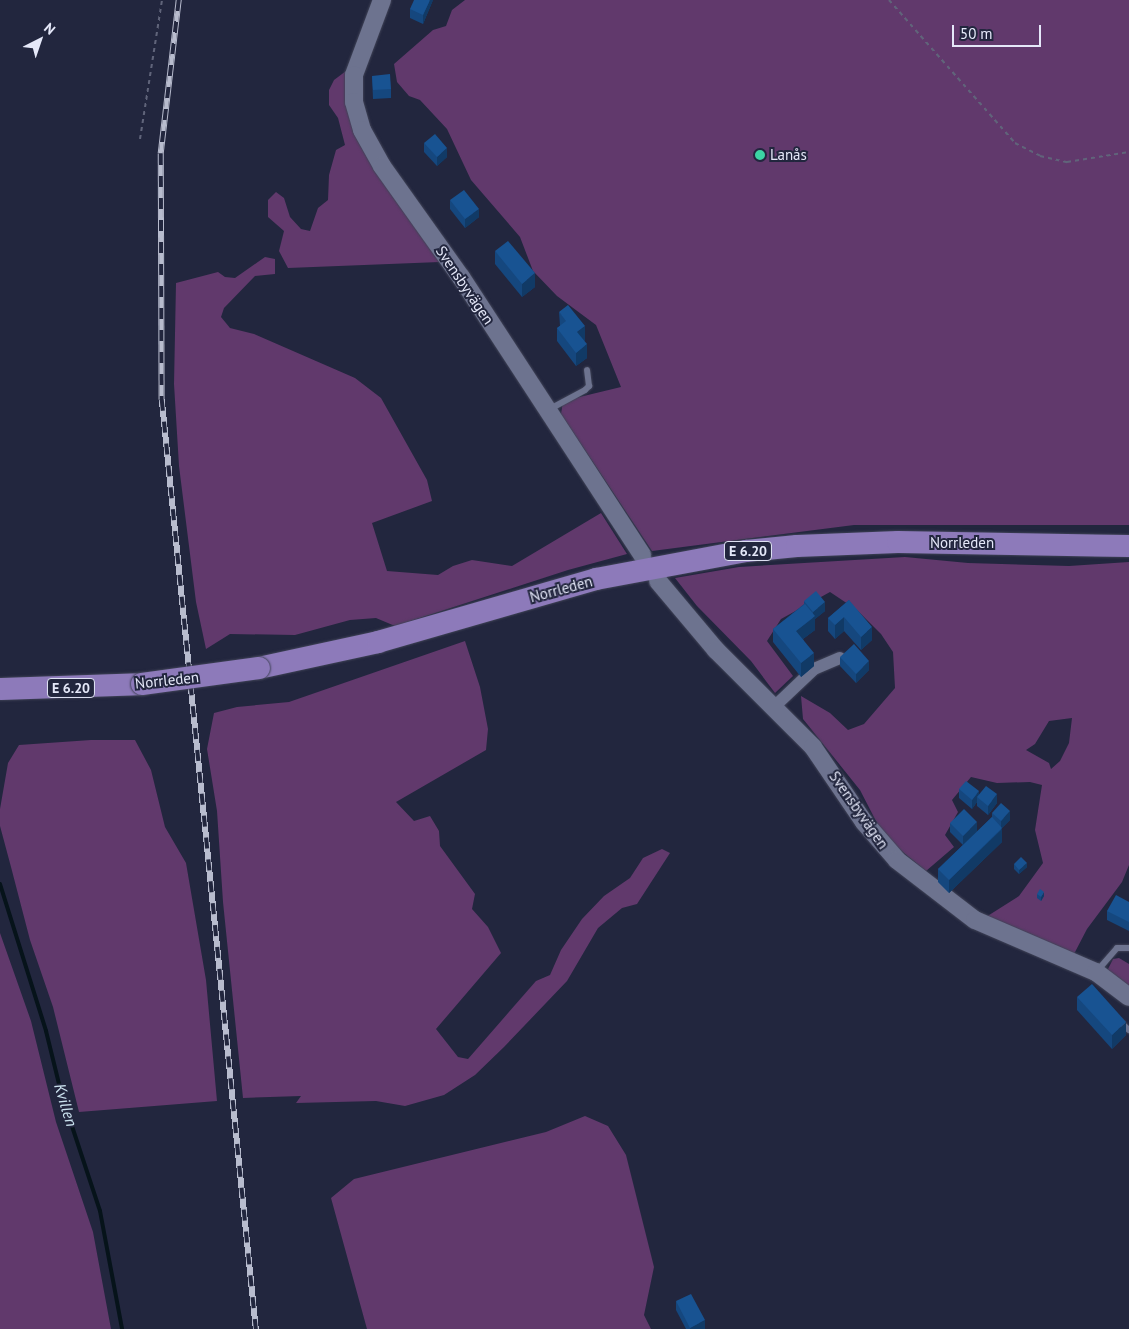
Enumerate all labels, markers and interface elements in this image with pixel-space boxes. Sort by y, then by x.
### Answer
north arrow [15,15,65,65]
scale bar [954,15,1043,47]
text: N [40,19,59,38]
text: 50 m [960,24,993,43]
place label: Lanås [770,146,807,164]
marker: Lanås [754,149,766,161]
street label: Svensbyvägen [432,242,498,328]
street label: Norrleden [930,534,994,552]
road number: E 6.20 [723,540,773,562]
street label: Norrleden [528,572,594,606]
street label: Norrleden [134,668,200,692]
road number: E 6.20 [46,676,96,700]
street label: Svensbyvägen [826,768,892,852]
water label: Kvillen [50,1081,82,1129]

